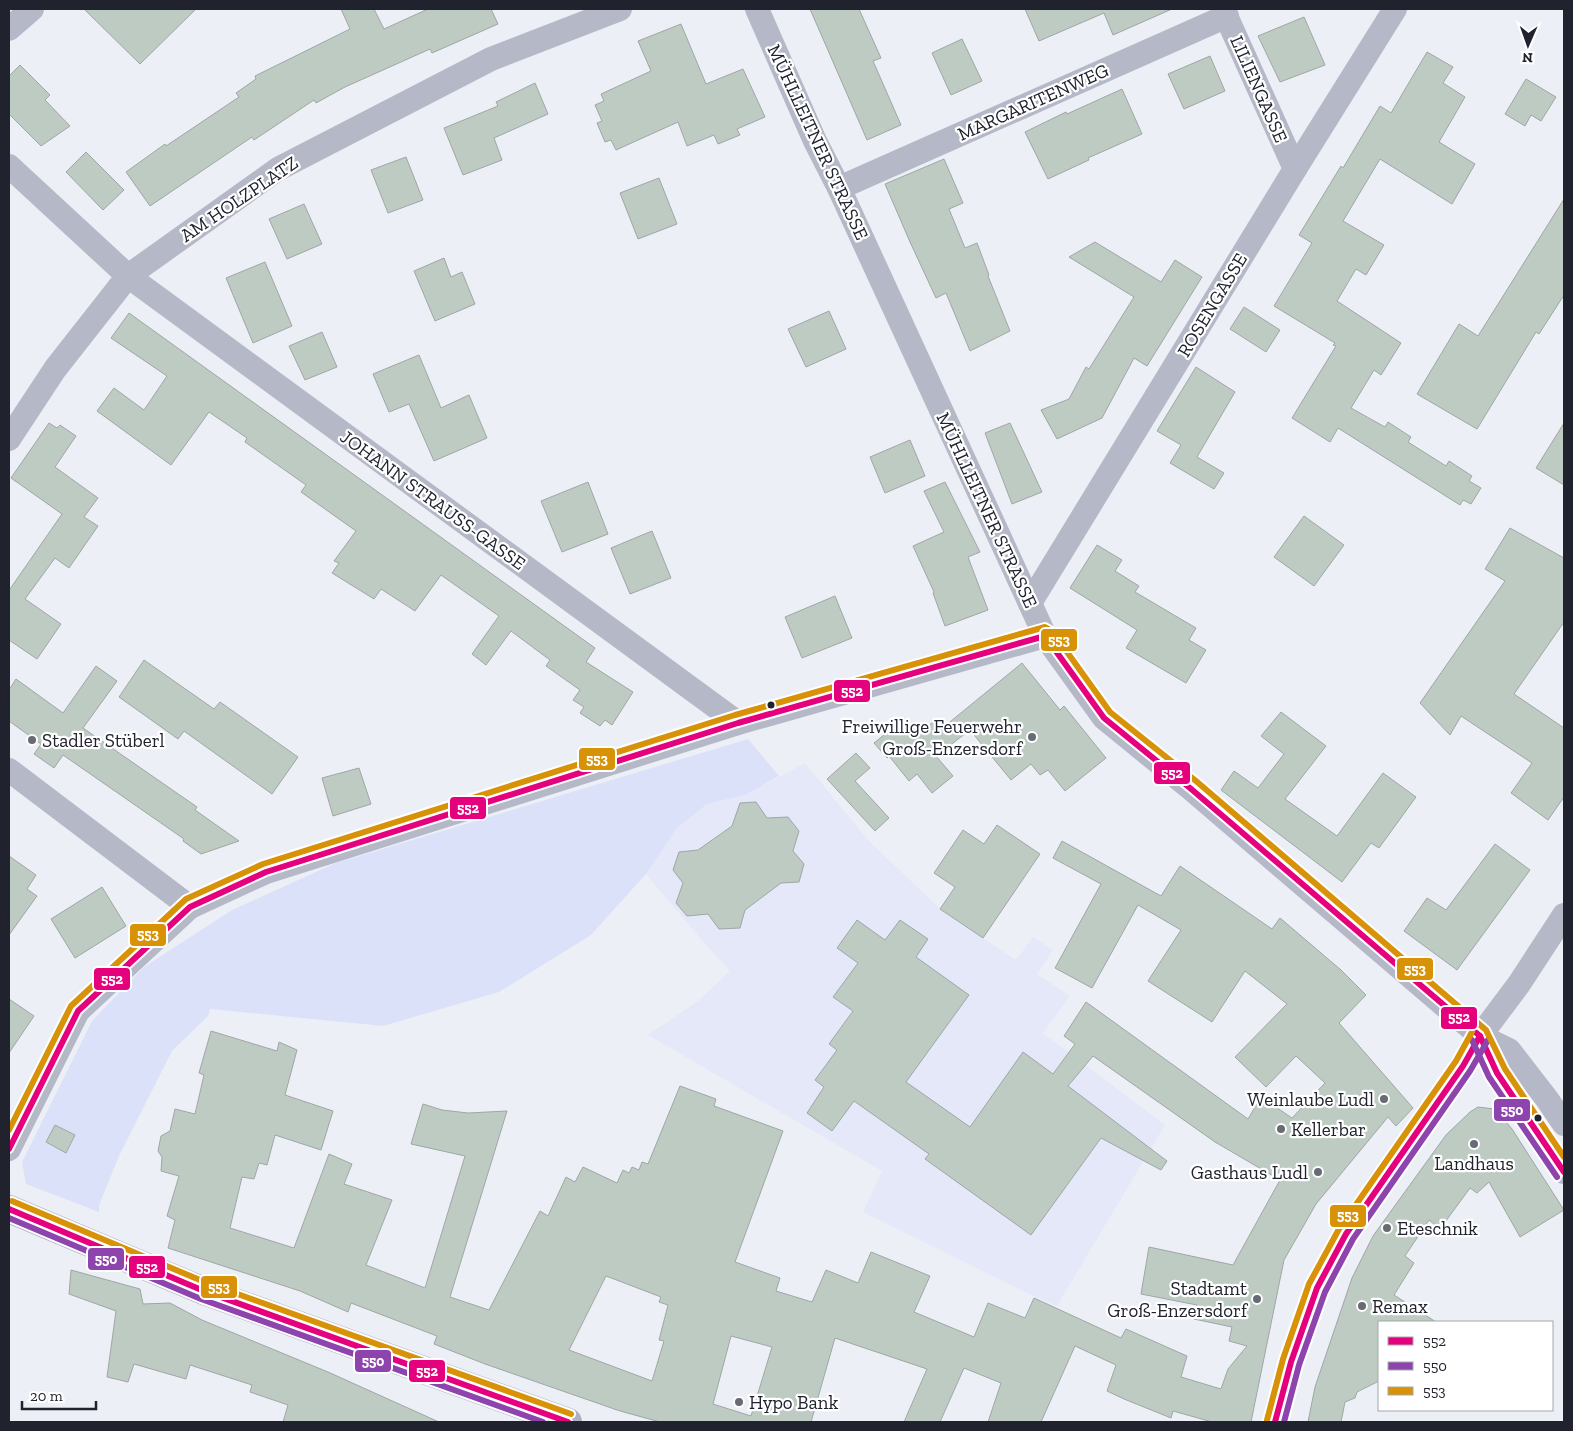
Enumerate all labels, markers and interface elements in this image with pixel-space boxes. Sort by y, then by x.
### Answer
north arrow [1503,20,1553,70]
street label: LILIENGASSE [1225,32,1293,146]
street label: MÜHLLEITNER STRASSE [763,41,873,243]
text: N [1522,49,1533,66]
street label: MARGARITENWEG [954,58,1112,146]
street label: AM HOLZPLATZ [176,151,302,247]
street label: ROSENGASSE [1172,249,1252,361]
street label: MÜHLLEITNER STRASSE [932,409,1042,611]
street label: JOHANN STRAUSS-GASSE [336,425,530,575]
line badge: 553 [1040,628,1078,652]
text: 553 [1048,632,1071,649]
line badge: 552 [833,679,871,703]
text: 552 [841,683,864,700]
unlabelled marker [766,700,776,710]
place label: Freiwillige Feuerwehr Groß-Enzersdorf [842,715,1024,760]
place label: Stadler Stüberl [42,729,165,752]
marker: Freiwillige Feuerwehr Groß-Enzersdorf [1026,731,1038,743]
marker: Stadler Stüberl [26,734,38,746]
line badge: 553 [578,747,616,771]
text: 553 [586,751,609,768]
line badge: 552 [1153,761,1191,785]
text: 552 [1161,765,1184,782]
line badge: 552 [449,796,487,820]
text: 552 [457,800,480,817]
line badge: 553 [129,923,167,947]
text: 553 [137,926,160,943]
line badge: 553 [1396,957,1434,981]
text: 553 [1404,961,1427,978]
line badge: 552 [93,967,131,991]
text: 552 [101,971,124,988]
line badge: 552 [1440,1006,1478,1030]
text: 552 [1448,1009,1471,1026]
place label: Weinlaube Ludl [1247,1088,1374,1111]
marker: Weinlaube Ludl [1378,1093,1390,1105]
line badge: 550 [1493,1098,1531,1122]
text: 550 [1501,1102,1523,1119]
unlabelled marker [1533,1113,1543,1123]
place label: Kellerbar [1291,1118,1366,1141]
marker: Kellerbar [1275,1123,1287,1135]
marker: Landhaus [1468,1138,1480,1150]
place label: Landhaus [1434,1152,1514,1175]
place label: Gasthaus Ludl [1191,1161,1308,1184]
marker: Gasthaus Ludl [1312,1166,1324,1178]
line badge: 553 [1329,1204,1367,1228]
text: 553 [1337,1207,1360,1224]
place label: Eteschnik [1397,1217,1478,1240]
marker: Eteschnik [1381,1222,1393,1234]
line badge: 550 [87,1247,125,1271]
text: 550 [95,1251,117,1268]
line badge: 552 [128,1255,166,1279]
text: 552 [136,1259,159,1276]
line badge: 553 [200,1275,238,1299]
place label: Stadtamt Groß-Enzersdorf [1107,1277,1249,1322]
text: 553 [208,1279,231,1296]
marker: Stadtamt Groß-Enzersdorf [1251,1293,1263,1305]
place label: Remax [1372,1295,1428,1318]
marker: Remax [1356,1300,1368,1312]
legend [1378,1321,1553,1411]
text: 552 [1423,1332,1446,1350]
line badge: 550 [354,1349,392,1373]
text: 550 [362,1353,384,1370]
text: 550 [1423,1357,1447,1375]
line badge: 552 [408,1359,446,1383]
text: 552 [416,1363,439,1380]
scale bar [22,1378,96,1410]
text: 553 [1423,1382,1446,1400]
text: 20 m [30,1387,63,1405]
place label: Hypo Bank [749,1391,838,1414]
marker: Hypo Bank [733,1396,745,1408]

